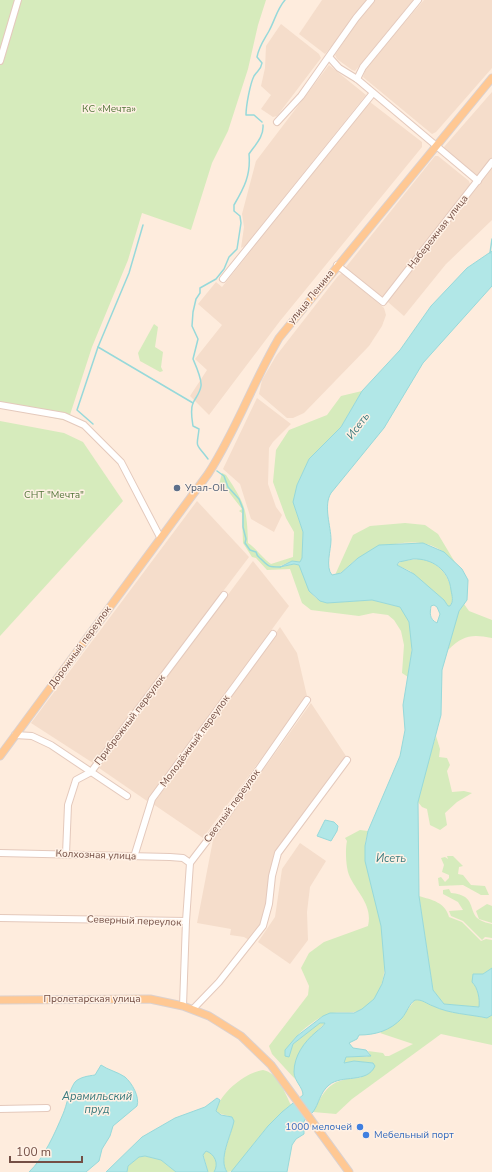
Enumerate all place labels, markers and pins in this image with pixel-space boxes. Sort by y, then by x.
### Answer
place label: Урал-OIL [184,481,228,495]
marker: Урал-OIL [172,483,182,493]
place label: 1000 мелочей [285,1120,352,1134]
marker: 1000 мелочей [355,1122,365,1132]
place label: Мебельный порт [374,1128,454,1142]
marker: Мебельный порт [361,1130,371,1140]

